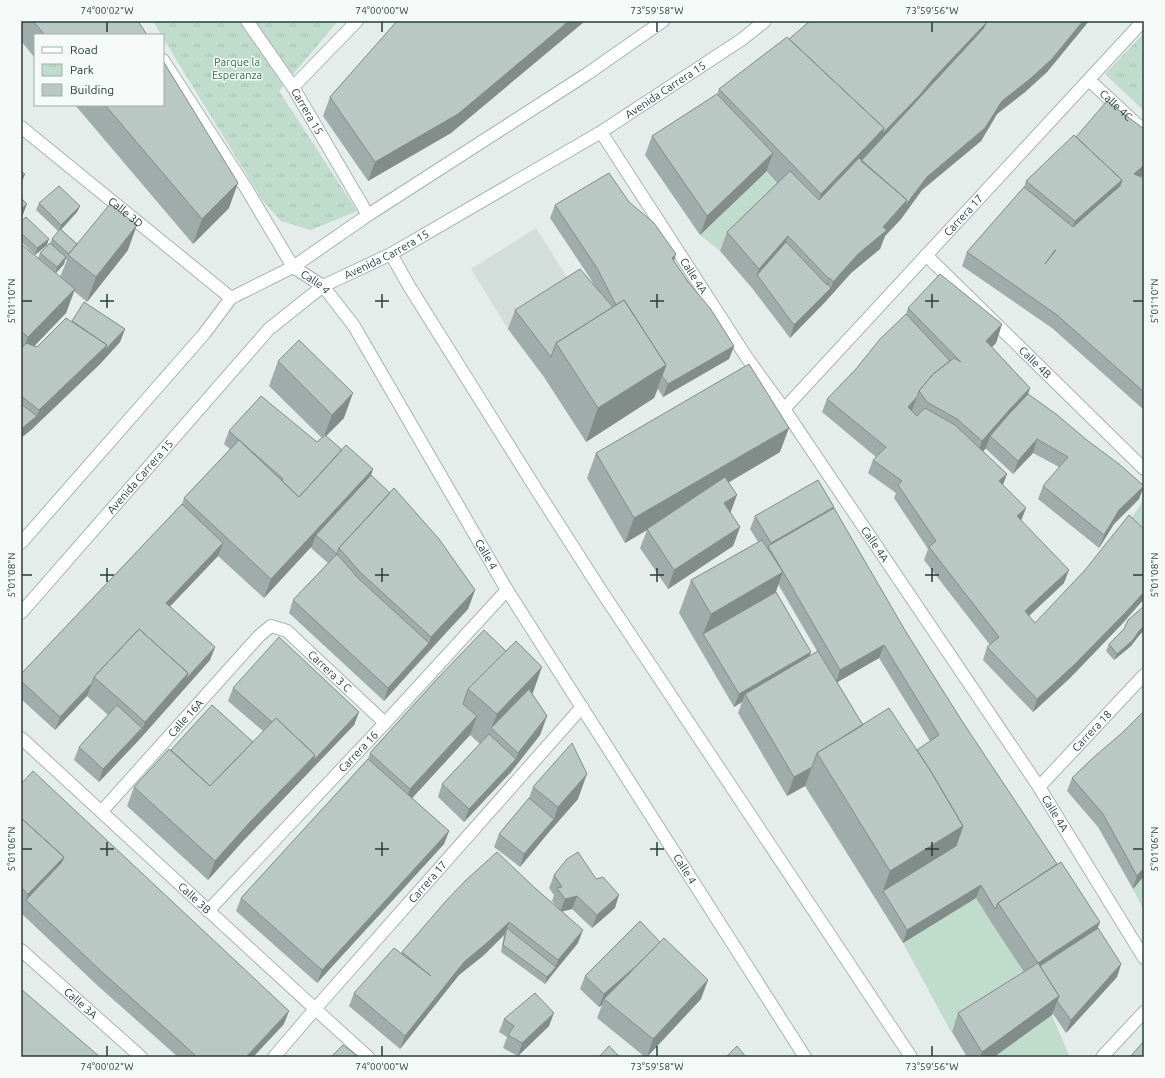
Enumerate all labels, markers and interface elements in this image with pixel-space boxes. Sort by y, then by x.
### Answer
text: 74°00'02"W [81,5,133,16]
text: 74°00'00"W [356,5,408,16]
text: 73°59'58"W [631,5,683,16]
text: 73°59'56"W [906,5,958,16]
legend [34,34,164,106]
text: Road [70,43,98,56]
park label: Parque la Esperanza [212,56,262,81]
street label: Avenida Carrera 15 [623,59,708,121]
text: Park [70,63,94,76]
text: Building [70,83,114,96]
street label: Carrera 15 [289,86,325,137]
street label: Calle 4C [1097,87,1135,123]
street label: Carrera 17 [941,192,985,238]
street label: Calle 3D [106,195,145,230]
street label: Avenida Carrera 15 [342,227,431,281]
street label: Calle 4A [678,256,710,296]
street label: Calle 4 [299,268,333,296]
text: 5°01'10"N [6,279,17,323]
text: 5°01'10"N [1149,279,1160,323]
street label: Calle 4B [1017,344,1054,380]
street label: Avenida Carrera 15 [105,437,175,516]
street label: Calle 4A [859,524,892,565]
street label: Calle 4 [473,537,500,572]
text: 5°01'08"N [6,553,17,597]
text: 5°01'08"N [1149,553,1160,597]
street label: Carrera 3 C [306,648,354,694]
street label: Calle 16A [166,696,206,739]
street label: Carrera 18 [1070,708,1114,754]
street label: Carrera 16 [336,729,380,774]
street label: Calle 4A [1040,793,1071,834]
text: 5°01'06"N [6,827,17,871]
text: 5°01'06"N [1149,827,1160,871]
street label: Calle 4 [671,852,699,886]
street label: Carrera 17 [406,858,449,905]
street label: Calle 3B [176,880,213,916]
street label: Calle 3A [62,985,100,1022]
text: 74°00'02"W [81,1061,133,1072]
text: 74°00'00"W [356,1061,408,1072]
text: 73°59'58"W [631,1061,683,1072]
text: 73°59'56"W [906,1061,958,1072]

